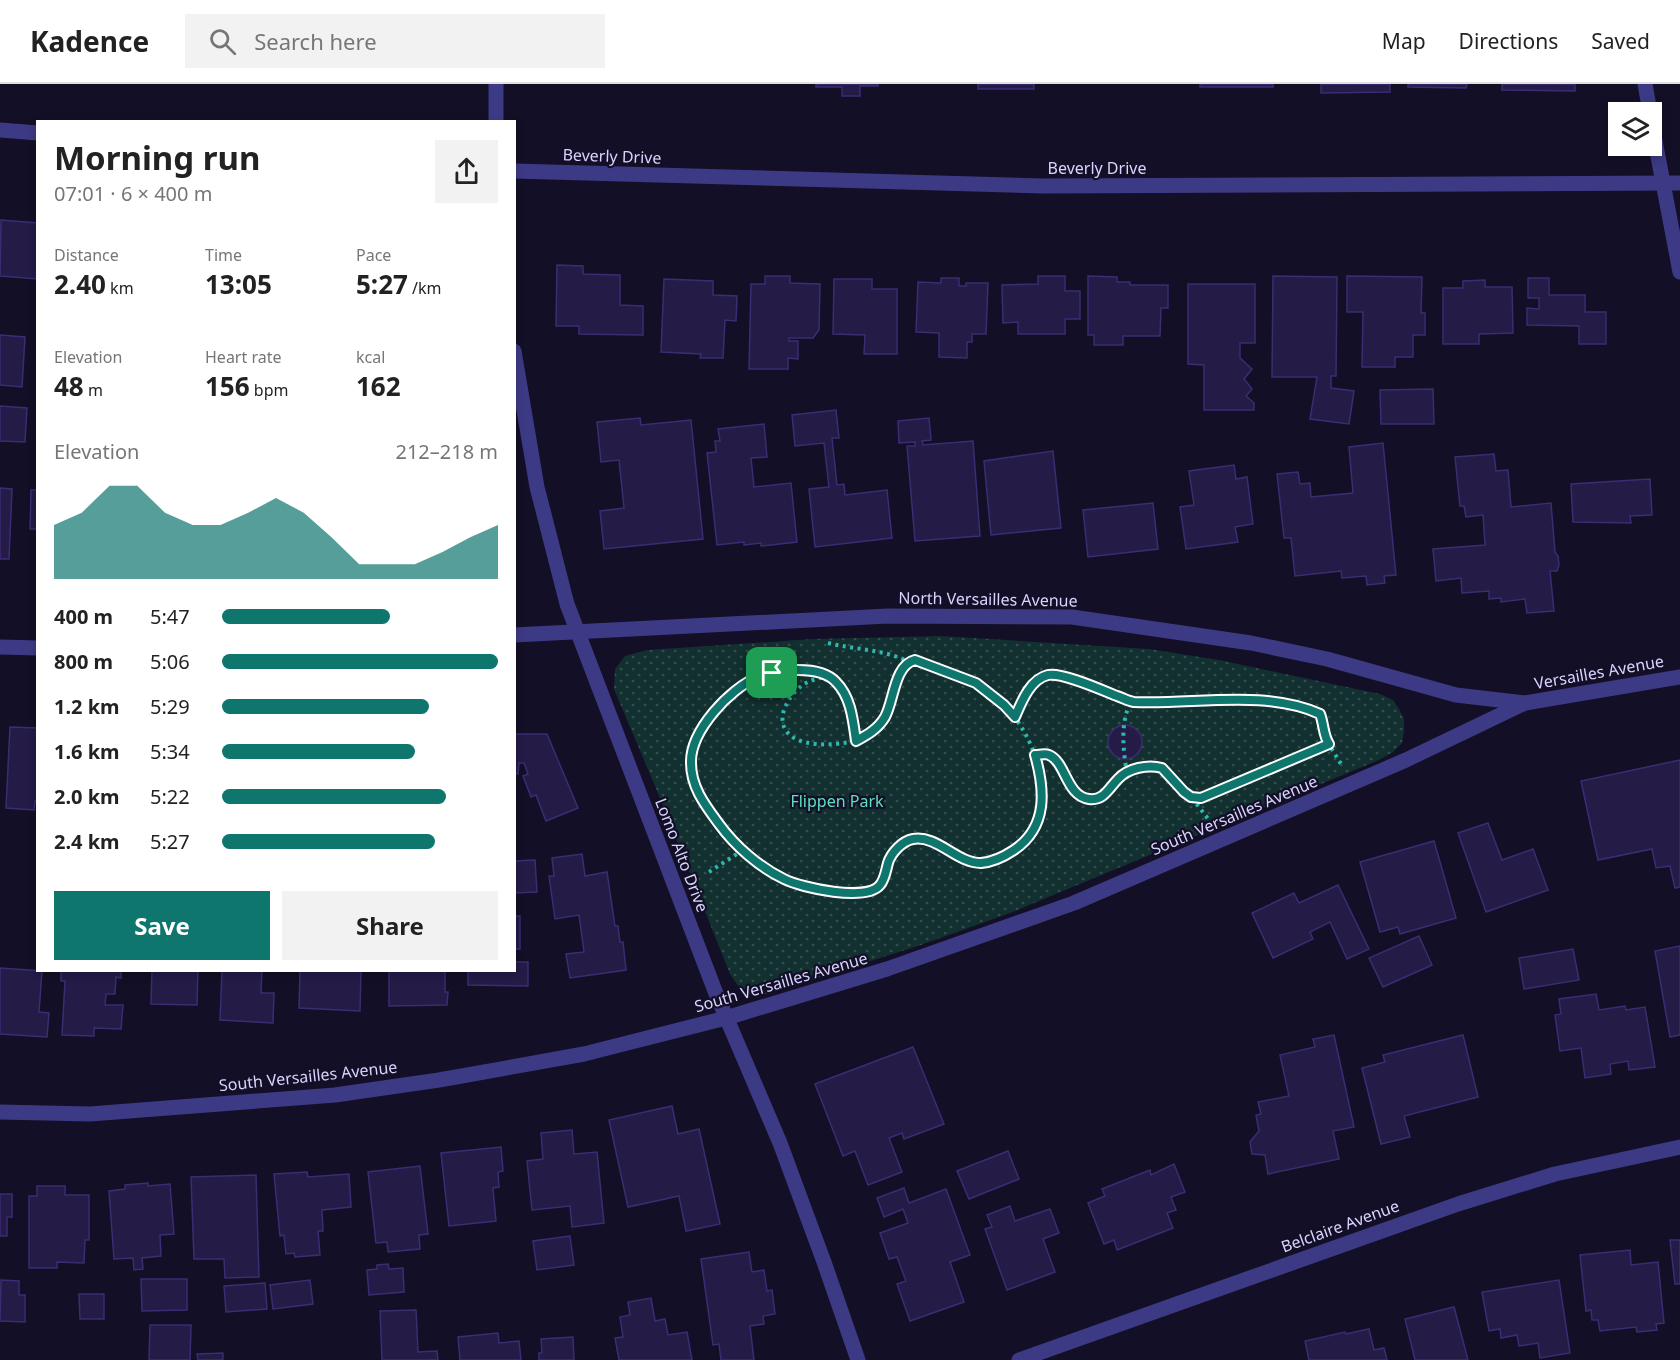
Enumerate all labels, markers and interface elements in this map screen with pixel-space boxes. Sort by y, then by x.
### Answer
search box [185,14,605,68]
text: Kadence [30,22,149,60]
icon: search [206,25,239,58]
text: Search here [254,26,377,56]
text: Map [1382,27,1426,55]
text: Directions [1459,27,1558,55]
text: Saved [1591,27,1650,55]
map controls [1608,102,1662,156]
button: layers [1608,102,1662,156]
text: Morning run [54,135,260,180]
button: share [435,140,498,203]
street label: Beverly Drive [562,143,662,169]
street label: Beverly Drive [1048,157,1146,179]
text: 07:01 · 6 × 400 m [54,180,212,207]
text: Distance [54,244,119,266]
text: Time [205,244,242,266]
text: Pace [356,244,391,266]
text: 2.40 [54,266,106,302]
text: 13:05 [205,266,272,302]
text: 5:27 [356,266,408,302]
text: km [106,277,134,299]
text: /km [408,277,442,299]
text: Elevation [54,346,122,368]
text: Heart rate [205,346,281,368]
text: kcal [356,346,385,368]
text: 48 [54,368,84,404]
text: 156 [205,368,250,404]
text: 162 [356,368,401,404]
text: m [84,379,103,401]
text: bpm [250,379,288,401]
text: Elevation [54,438,139,465]
text: 212–218 m [395,438,498,465]
street label: North Versailles Avenue [898,586,1078,612]
text: 400 m [54,603,113,630]
text: 5:47 [150,603,190,630]
pin [746,647,797,698]
text: 800 m [54,648,113,675]
text: 5:06 [150,648,190,675]
street label: Versailles Avenue [1533,650,1665,694]
icon: arrive [755,656,788,689]
text: 1.2 km [54,693,120,720]
text: 5:29 [150,693,190,720]
text: 1.6 km [54,738,120,765]
text: 5:34 [150,738,190,765]
street label: South Versailles Avenue [1147,770,1321,860]
text: 2.0 km [54,783,120,810]
text: 5:22 [150,783,190,810]
park label: Flippen Park [790,790,884,812]
street label: Lomo Alto Drive [650,795,714,915]
text: 2.4 km [54,828,120,855]
text: 5:27 [150,828,190,855]
button: Save [54,891,270,960]
button: Share [282,891,498,960]
street label: South Versailles Avenue [692,947,870,1017]
street label: South Versailles Avenue [218,1056,398,1096]
street label: Belclaire Avenue [1278,1194,1402,1258]

